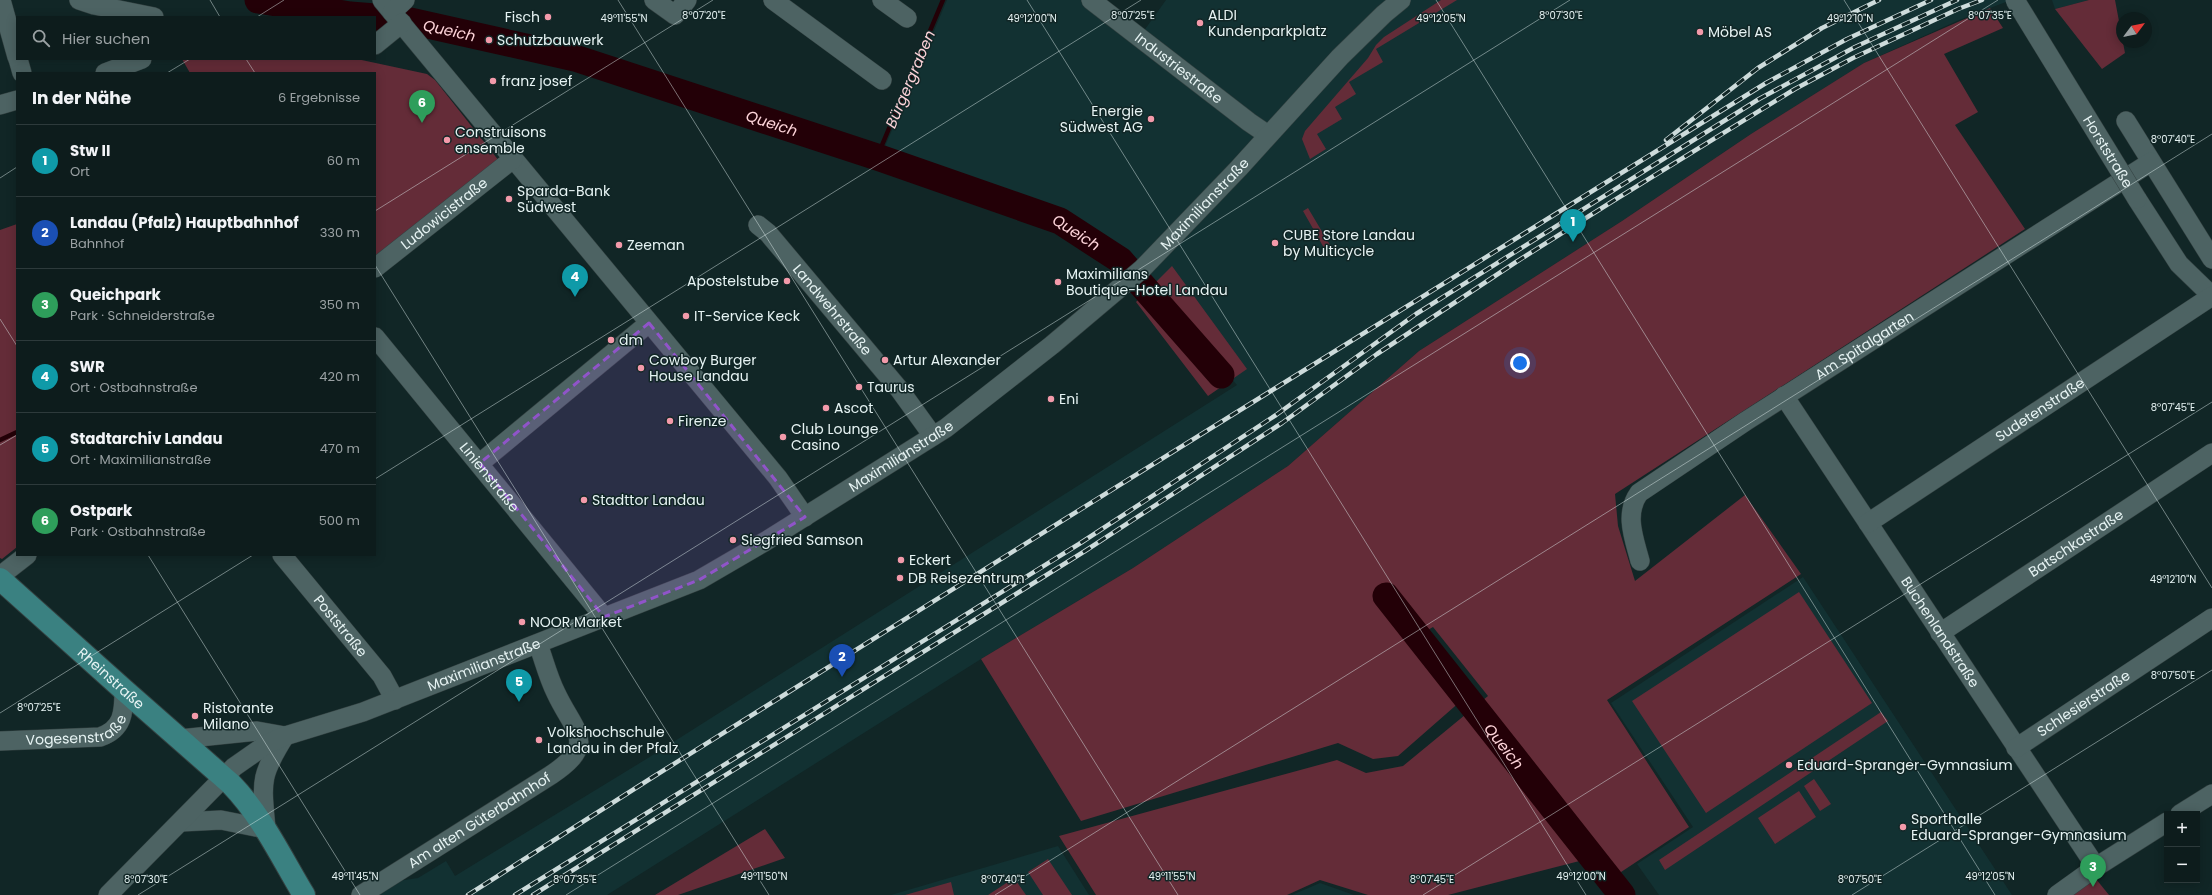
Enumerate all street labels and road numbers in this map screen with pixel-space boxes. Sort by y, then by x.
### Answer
street label: Industriestraße [1131,28,1227,108]
street label: Horststraße [2078,112,2138,192]
street label: Maximilianstraße [1156,153,1254,254]
street label: Ludowicistraße [396,173,492,254]
street label: Landwehrstraße [788,260,877,360]
street label: Am Spitalgarten [1811,306,1918,384]
street label: Sudetenstraße [1991,373,2089,446]
street label: Maximilianstraße [845,416,958,497]
street label: Linienstraße [455,438,524,517]
street label: Batschkastraße [2025,504,2128,582]
street label: Buchenlandstraße [1896,572,1985,692]
street label: Poststraße [309,591,372,661]
street label: Maximilianstraße [424,633,544,696]
street label: Rheinstraße [73,643,149,714]
street label: Schlesierstraße [2033,665,2134,741]
street label: Vogesenstraße [25,711,132,750]
street label: Am alten Güterbahnhof [404,767,555,873]

